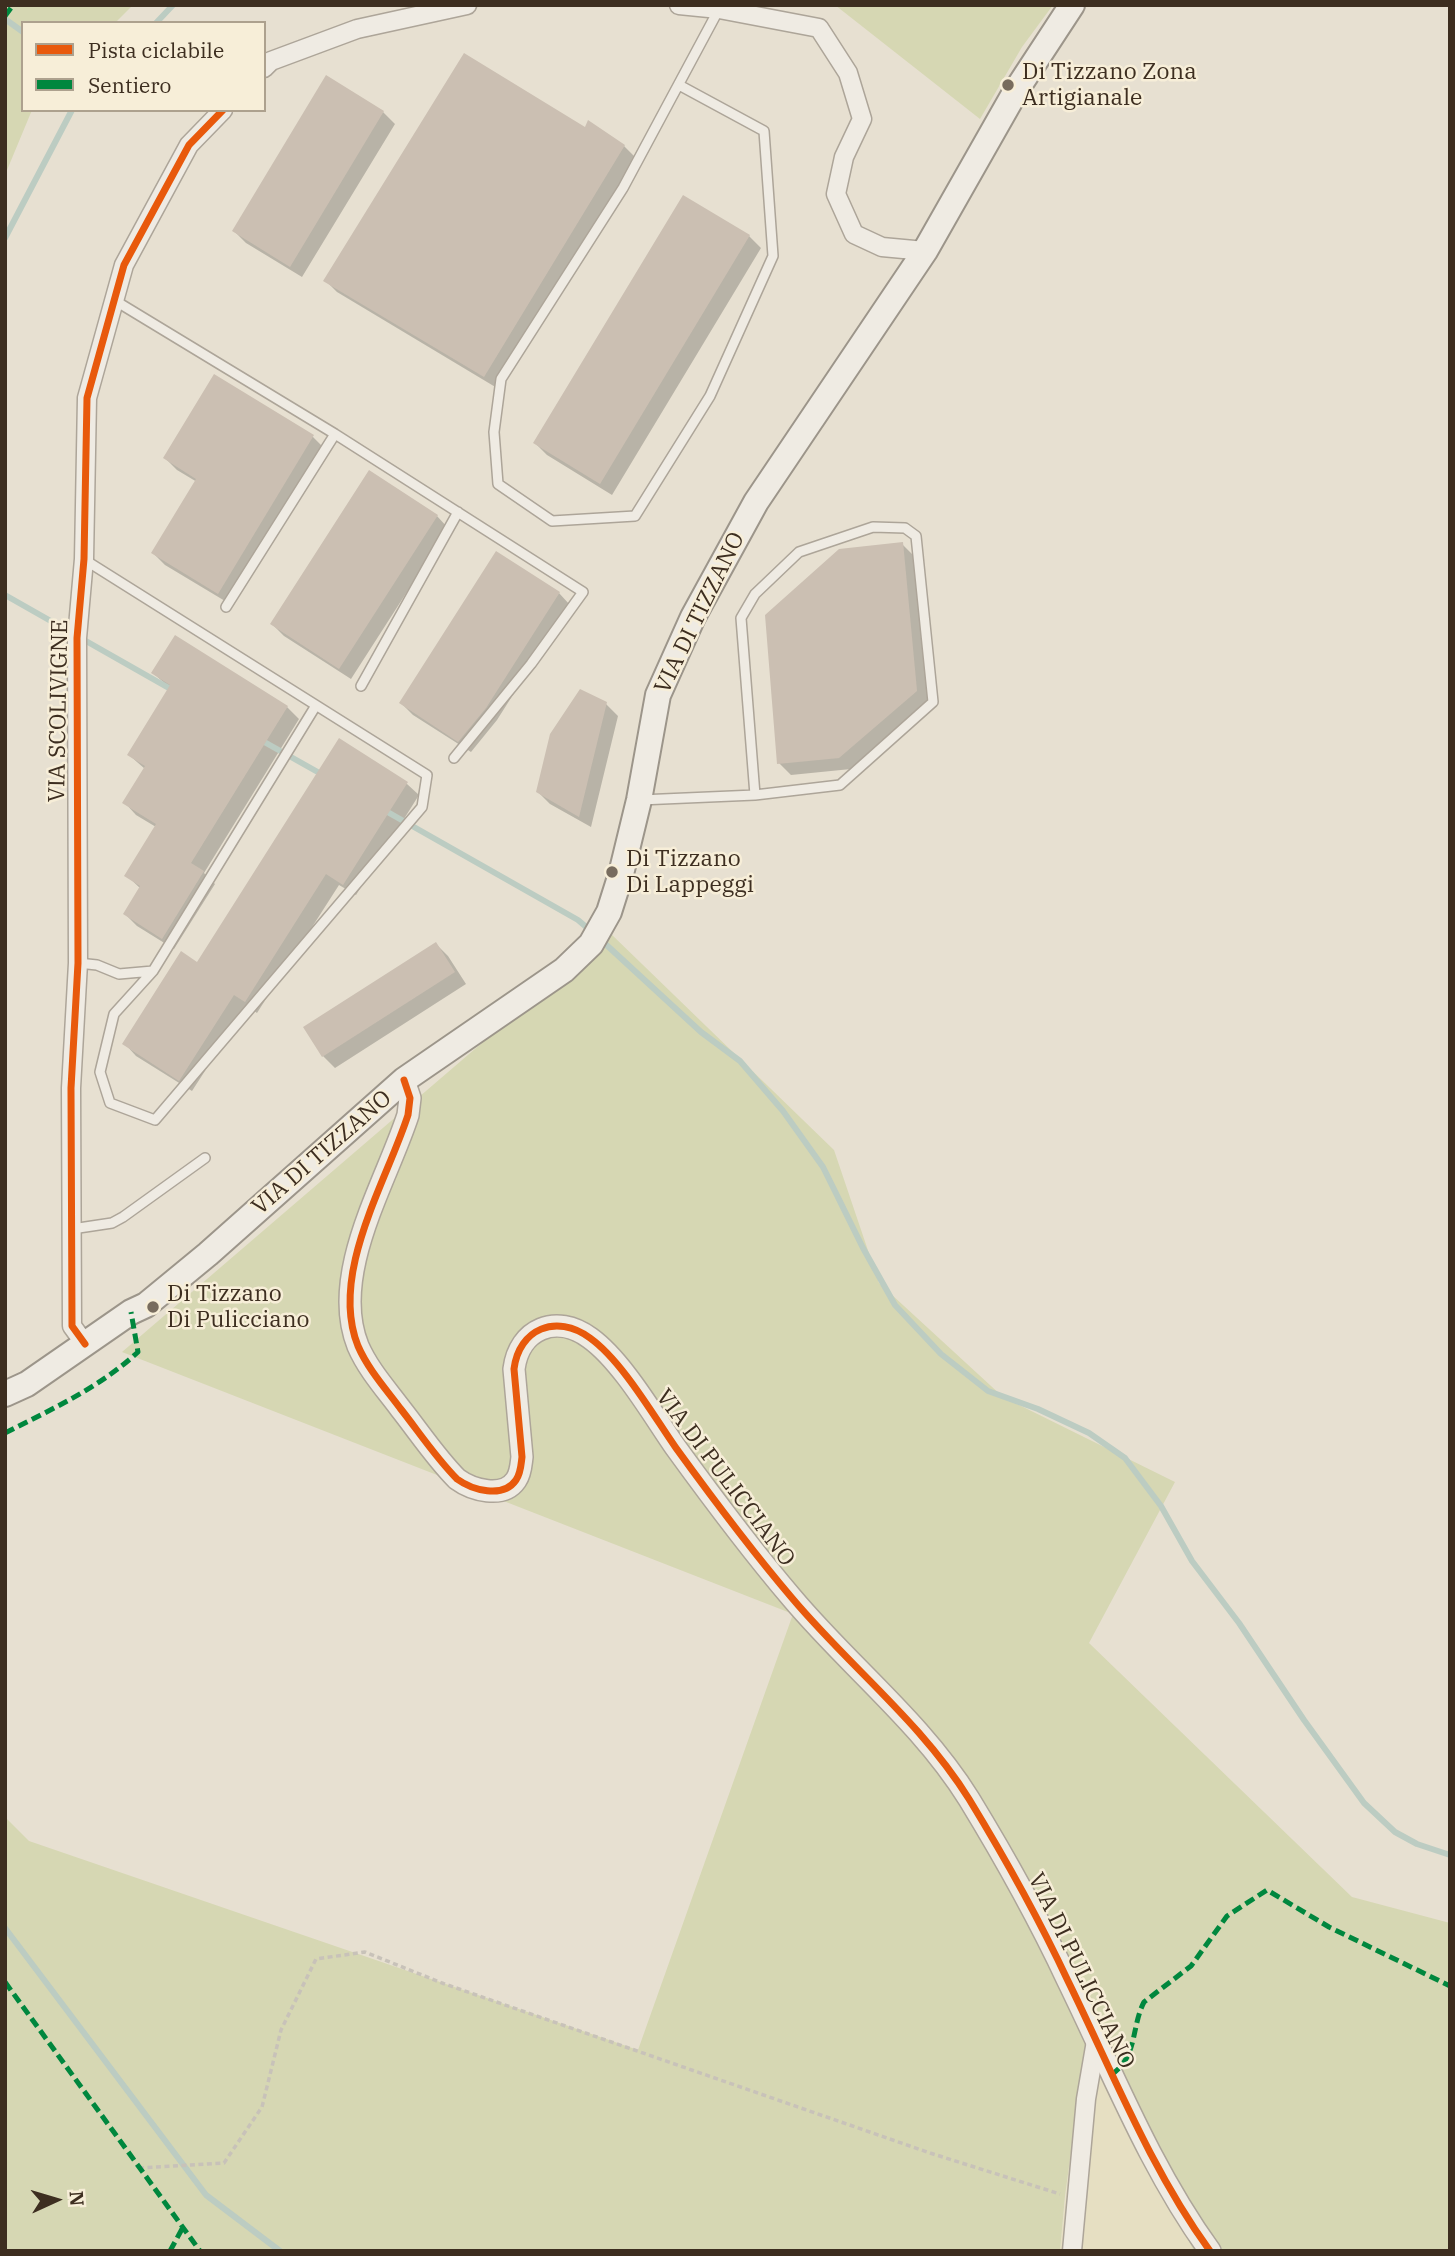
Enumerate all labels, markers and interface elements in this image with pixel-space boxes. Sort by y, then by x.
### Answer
legend [21,21,266,112]
text: Pista ciclabile [88,36,224,64]
place label: Di Tizzano Zona Artigianale [1022,58,1197,112]
text: Sentiero [88,71,171,99]
marker: Di Tizzano Zona Artigianale [1000,77,1016,93]
street label: VIA DI TIZZANO [649,528,751,698]
street label: VIA SCOLIVIGNE [44,619,74,803]
place label: Di Tizzano Di Lappeggi [626,845,754,899]
marker: Di Tizzano Di Lappeggi [604,864,620,880]
street label: VIA DI TIZZANO [247,1085,397,1221]
place label: Di Tizzano Di Pulicciano [167,1280,310,1334]
marker: Di Tizzano Di Pulicciano [145,1299,161,1315]
street label: VIA DI PULICCIANO [649,1384,801,1572]
street label: VIA DI PULICCIANO [1022,1869,1140,2073]
north arrow [21,2165,91,2235]
text: N [64,2190,89,2207]

